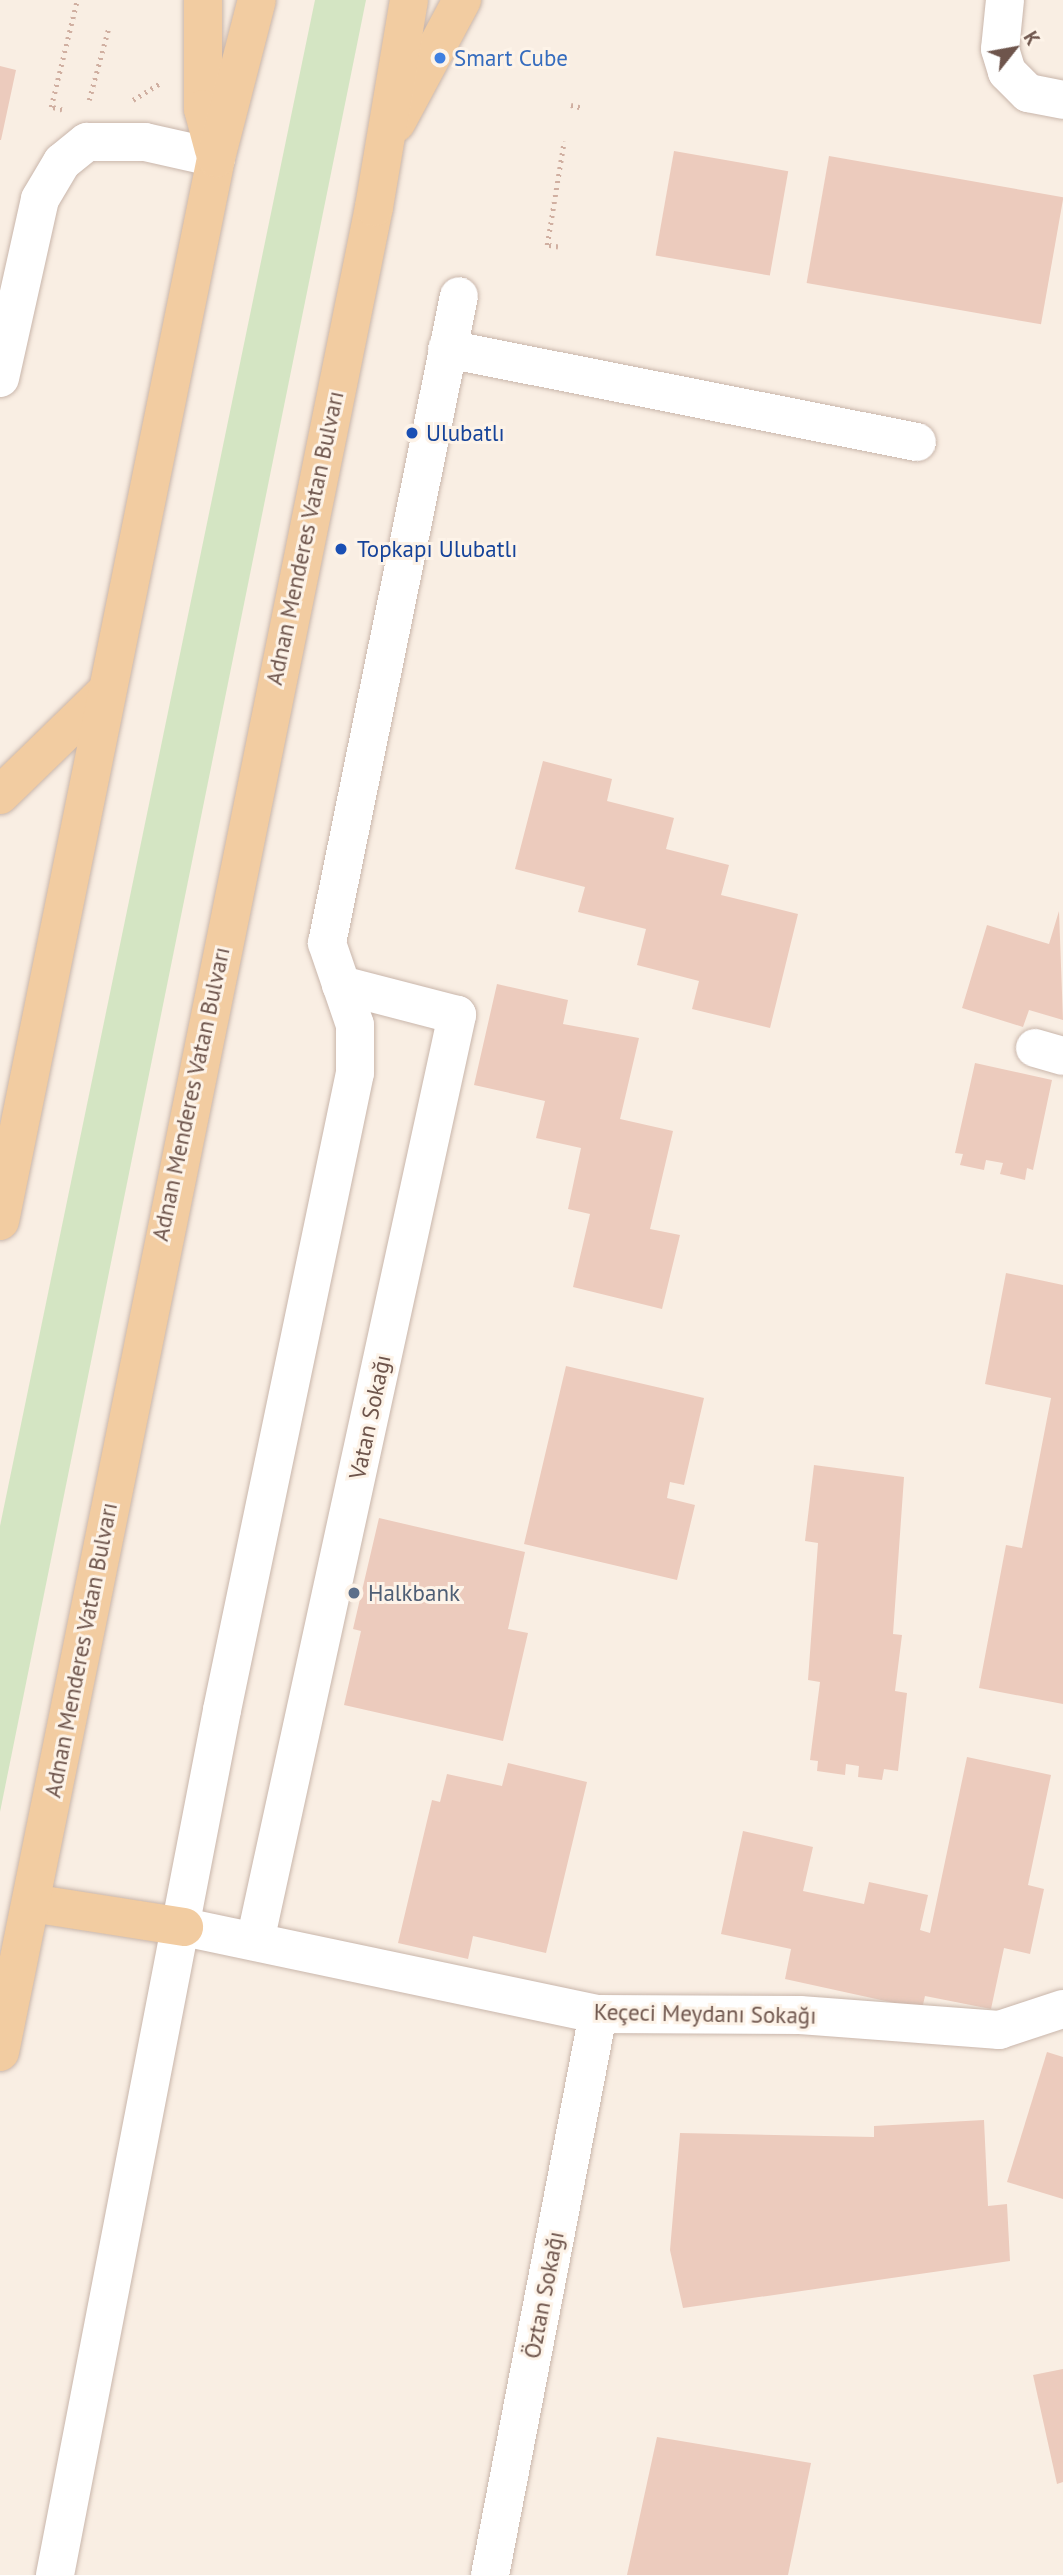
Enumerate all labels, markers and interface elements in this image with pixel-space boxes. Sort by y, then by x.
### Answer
north arrow [979,14,1049,84]
text: K [1019,27,1045,49]
place label: Smart Cube [454,44,568,72]
marker: Smart Cube [432,50,448,66]
street label: Adnan Menderes Vatan Bulvarı [260,388,350,688]
place label: Ulubatlı [426,419,505,447]
marker: Ulubatlı [404,425,420,441]
place label: Topkapı Ulubatlı [357,535,517,563]
marker: Topkapı Ulubatlı [331,539,351,559]
street label: Adnan Menderes Vatan Bulvarı [146,944,236,1244]
street label: Vatan Sokağı [343,1352,397,1482]
street label: Adnan Menderes Vatan Bulvarı [39,1500,123,1800]
place label: Halkbank [368,1579,460,1607]
marker: Halkbank [346,1585,362,1601]
street label: Keçeci Meydanı Sokağı [594,1998,816,2030]
street label: Öztan Sokağı [518,2229,570,2361]

